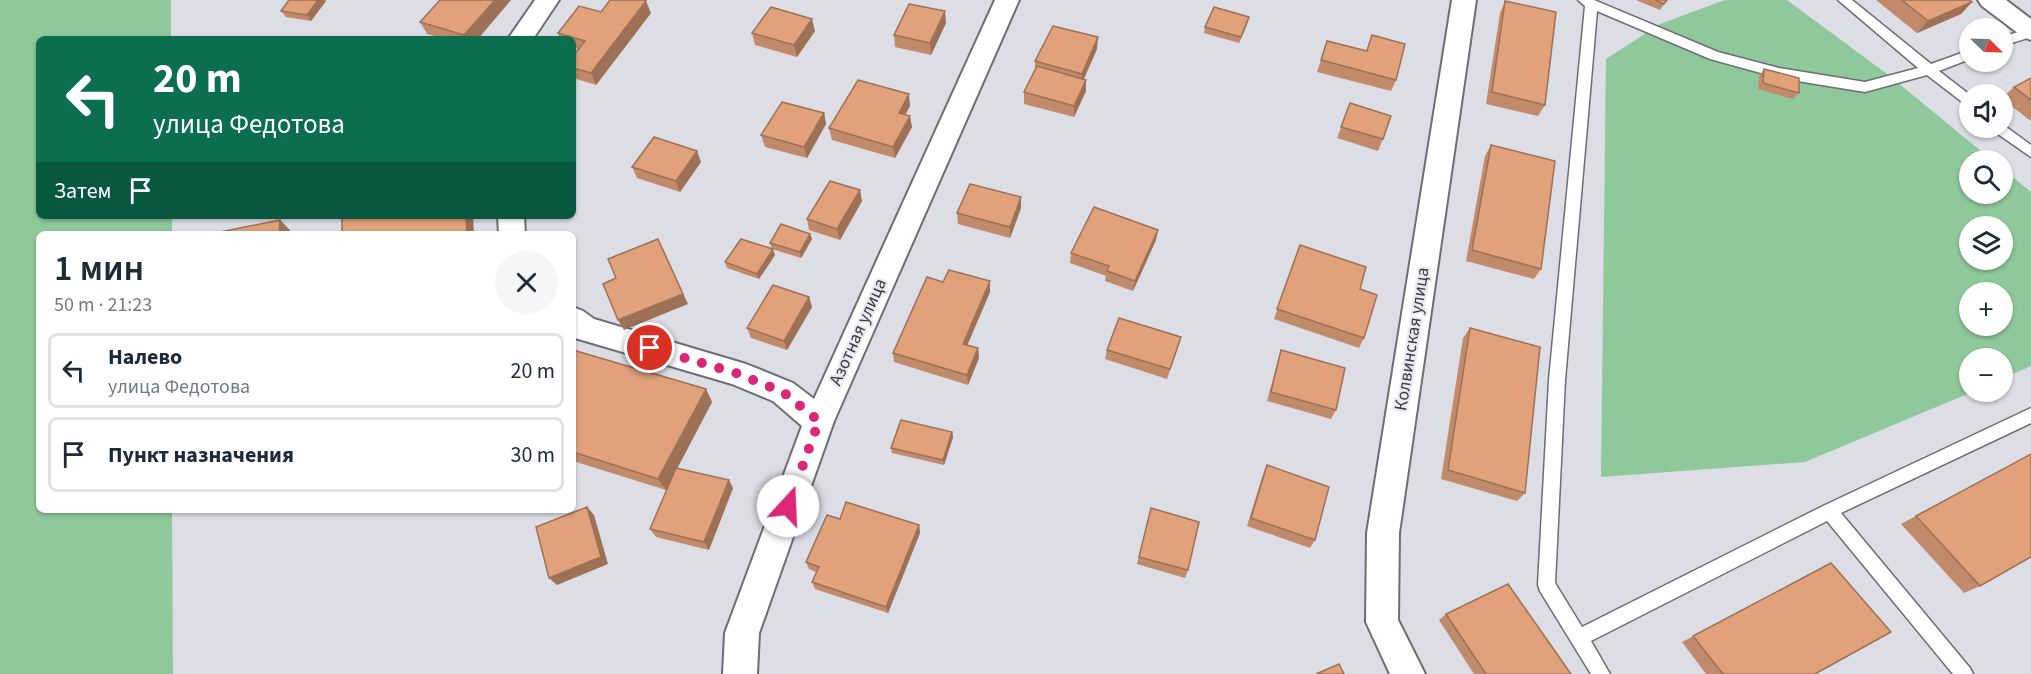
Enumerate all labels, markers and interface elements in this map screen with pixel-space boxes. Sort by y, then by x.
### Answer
north arrow [1959,18,2013,72]
map controls [1959,18,2013,402]
text: 20 m [153,49,242,109]
icon: left [54,60,132,138]
button: sound [1959,84,2013,138]
text: улица Федотова [153,105,345,144]
button: search [1959,150,2013,204]
icon: arrive [124,174,157,207]
text: Затем [54,175,112,207]
button: layers [1959,216,2013,270]
text: 1 мин [54,243,144,294]
button: close [495,251,558,314]
street label: Колвинская улица [1388,265,1436,413]
street label: Азотная улица [823,274,893,390]
button: + [1959,282,2013,336]
text: 50 m · 21:23 [54,291,152,319]
pin [624,322,675,373]
icon: arrive [633,331,666,364]
text: Налево [108,341,182,373]
button: − [1959,348,2013,402]
icon: left [57,354,90,387]
text: 20 m [510,355,555,387]
text: улица Федотова [108,373,250,401]
icon: arrive [57,438,90,471]
text: Пункт назначения [108,439,294,471]
text: 30 m [510,439,555,471]
position arrow [756,474,820,538]

